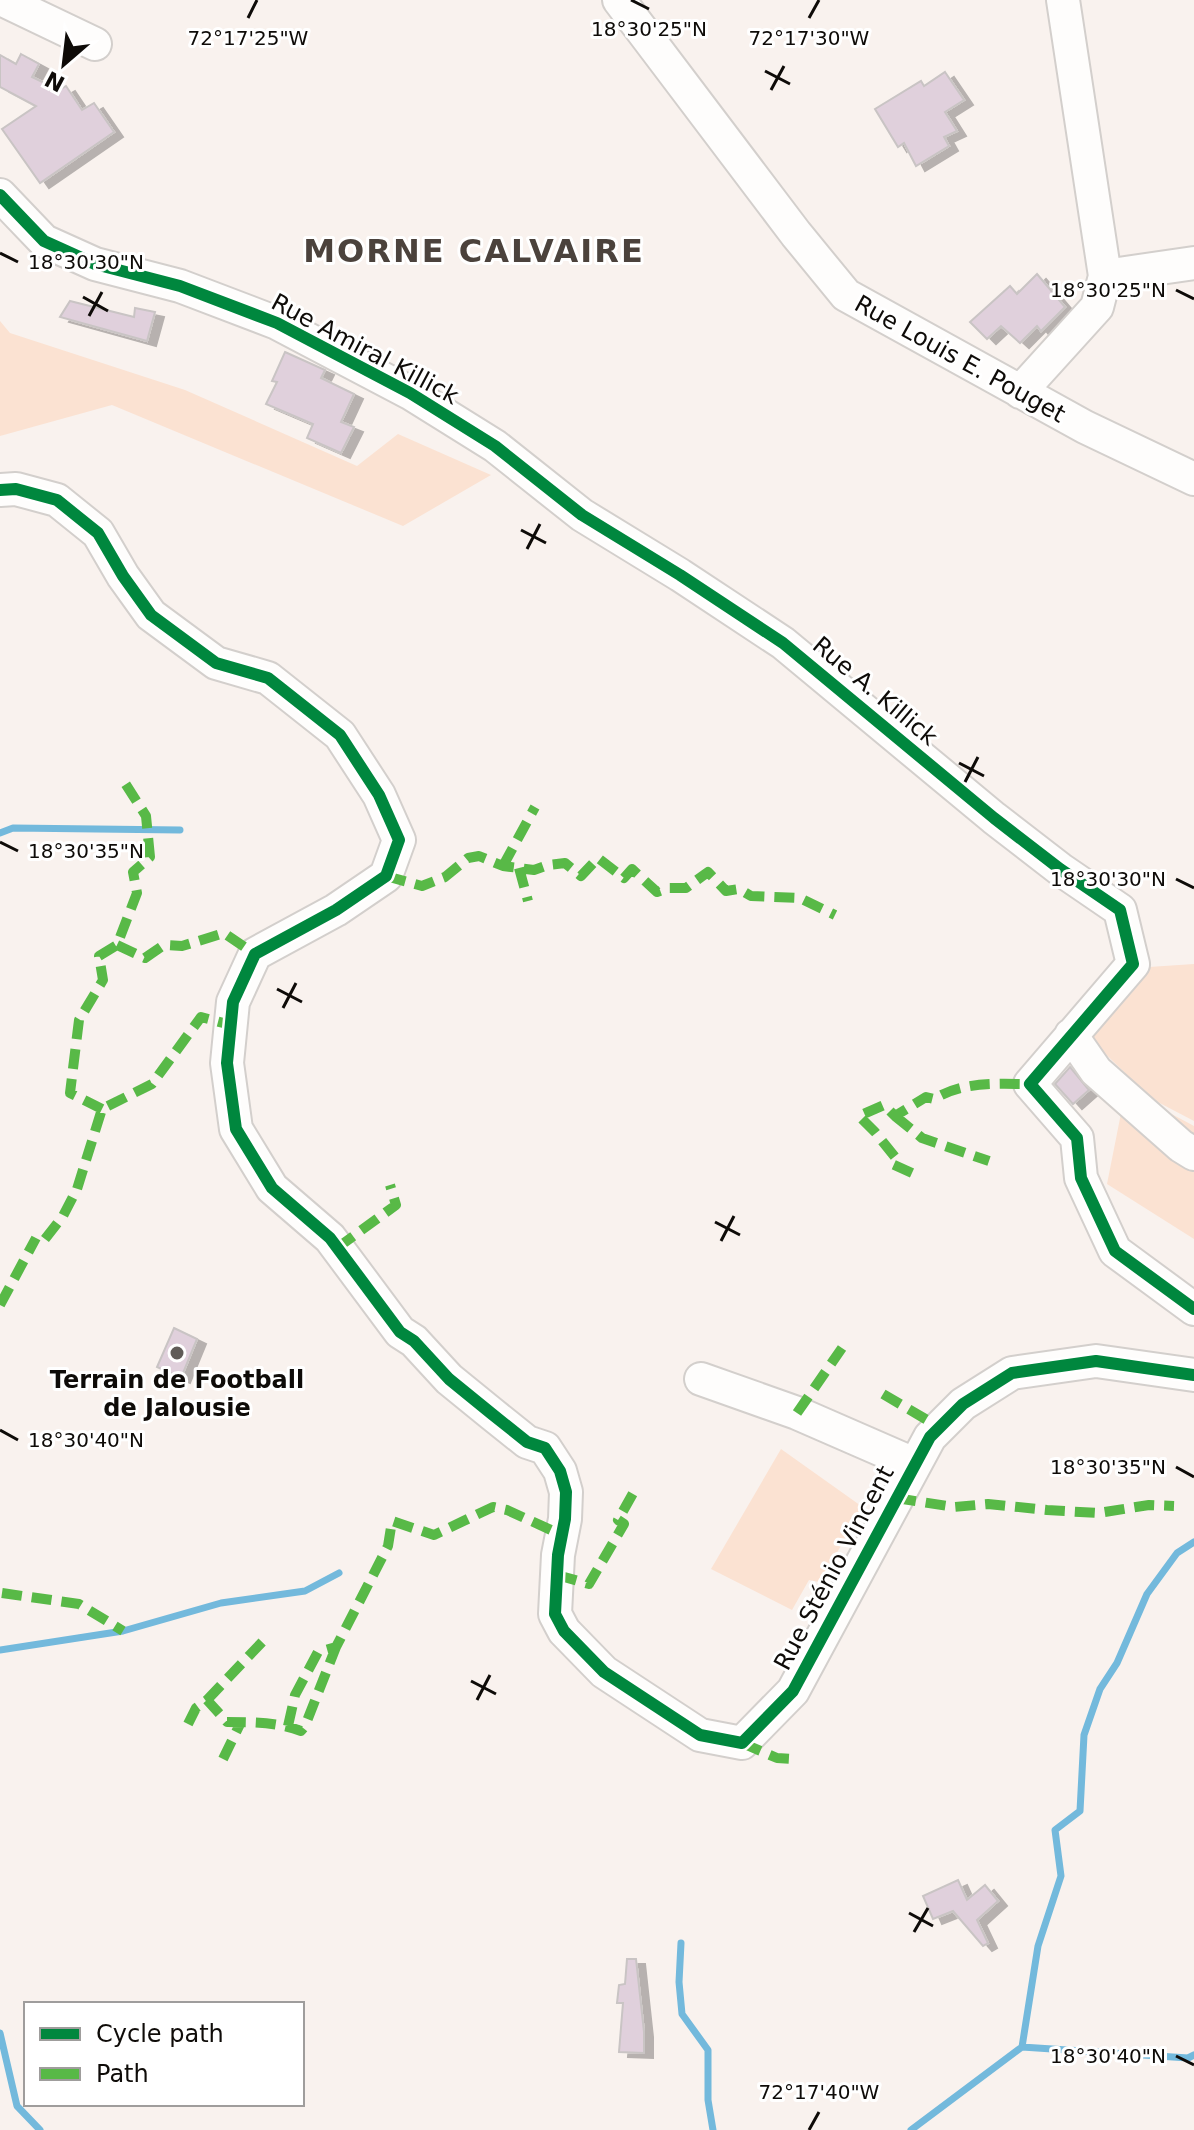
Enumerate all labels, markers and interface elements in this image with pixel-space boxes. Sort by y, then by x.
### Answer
text: 18°30'25"N [591,17,707,41]
north arrow [24,24,104,104]
text: 72°17'25"W [188,26,309,50]
text: 72°17'30"W [749,26,870,50]
text: N [41,66,69,97]
district label: MORNE CALVAIRE [303,232,645,270]
text: 18°30'30"N [28,250,144,274]
text: 18°30'25"N [1050,278,1166,302]
street label: Rue Amiral Killick [267,288,464,410]
street label: Rue Louis E. Pouget [850,289,1070,429]
street label: Rue A. Killick [807,631,943,751]
text: 18°30'35"N [28,839,144,863]
text: 18°30'30"N [1050,867,1166,891]
marker: Terrain de Football de Jalousie [168,1344,186,1362]
place label: Terrain de Football de Jalousie [50,1366,304,1422]
text: 18°30'40"N [28,1428,144,1452]
text: 18°30'35"N [1050,1455,1166,1479]
street label: Rue Sténio Vincent [768,1461,900,1675]
legend [24,2002,304,2106]
text: Cycle path [96,2020,224,2048]
text: 18°30'40"N [1050,2044,1166,2068]
text: Path [96,2060,149,2088]
text: 72°17'40"W [759,2080,880,2104]

